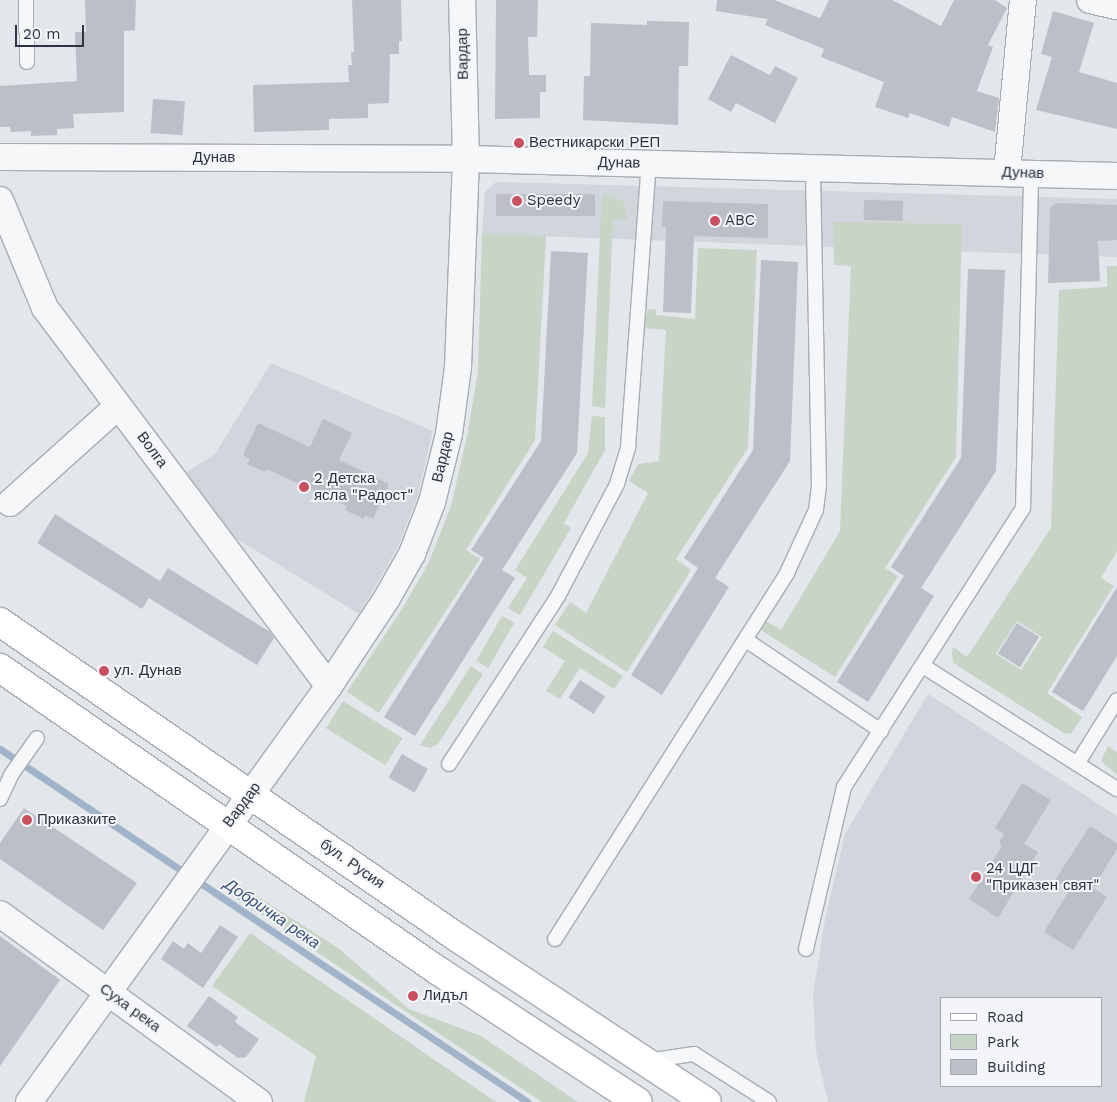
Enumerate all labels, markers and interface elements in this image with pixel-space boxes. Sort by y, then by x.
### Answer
scale bar [18,15,86,47]
text: 20 m [23,25,61,43]
street label: Вардар [454,28,472,80]
place label: Вестникарски РЕП [529,134,660,152]
marker: Вестникарски РЕП [513,137,525,149]
street label: Дунав [193,149,235,167]
street label: Дунав [598,154,640,172]
street label: Дунав [1001,163,1045,183]
place label: Speedy [527,192,580,210]
marker: Speedy [511,195,523,207]
place label: ABC [725,212,755,230]
marker: ABC [709,215,721,227]
street label: Волга [133,429,171,471]
street label: Вардар [428,430,458,484]
place label: 2 Детска ясла "Радост" [314,469,413,504]
marker: 2 Детска ясла "Радост" [298,481,310,493]
place label: ул. Дунав [114,662,182,680]
marker: ул. Дунав [98,665,110,677]
street label: Вардар [219,779,265,831]
place label: Приказките [37,811,116,829]
marker: Приказките [21,814,33,826]
street label: бул. Русия [316,835,388,893]
place label: 24 ЦДГ "Приказен свят" [986,859,1099,894]
marker: 24 ЦДГ "Приказен свят" [970,871,982,883]
water label: Добричка река [220,875,324,953]
street label: Суха река [96,980,164,1036]
place label: Лидъл [423,987,468,1005]
marker: Лидъл [407,990,419,1002]
legend [940,997,1102,1087]
text: Road [987,1008,1024,1026]
text: Park [987,1033,1019,1051]
text: Building [987,1058,1045,1076]

